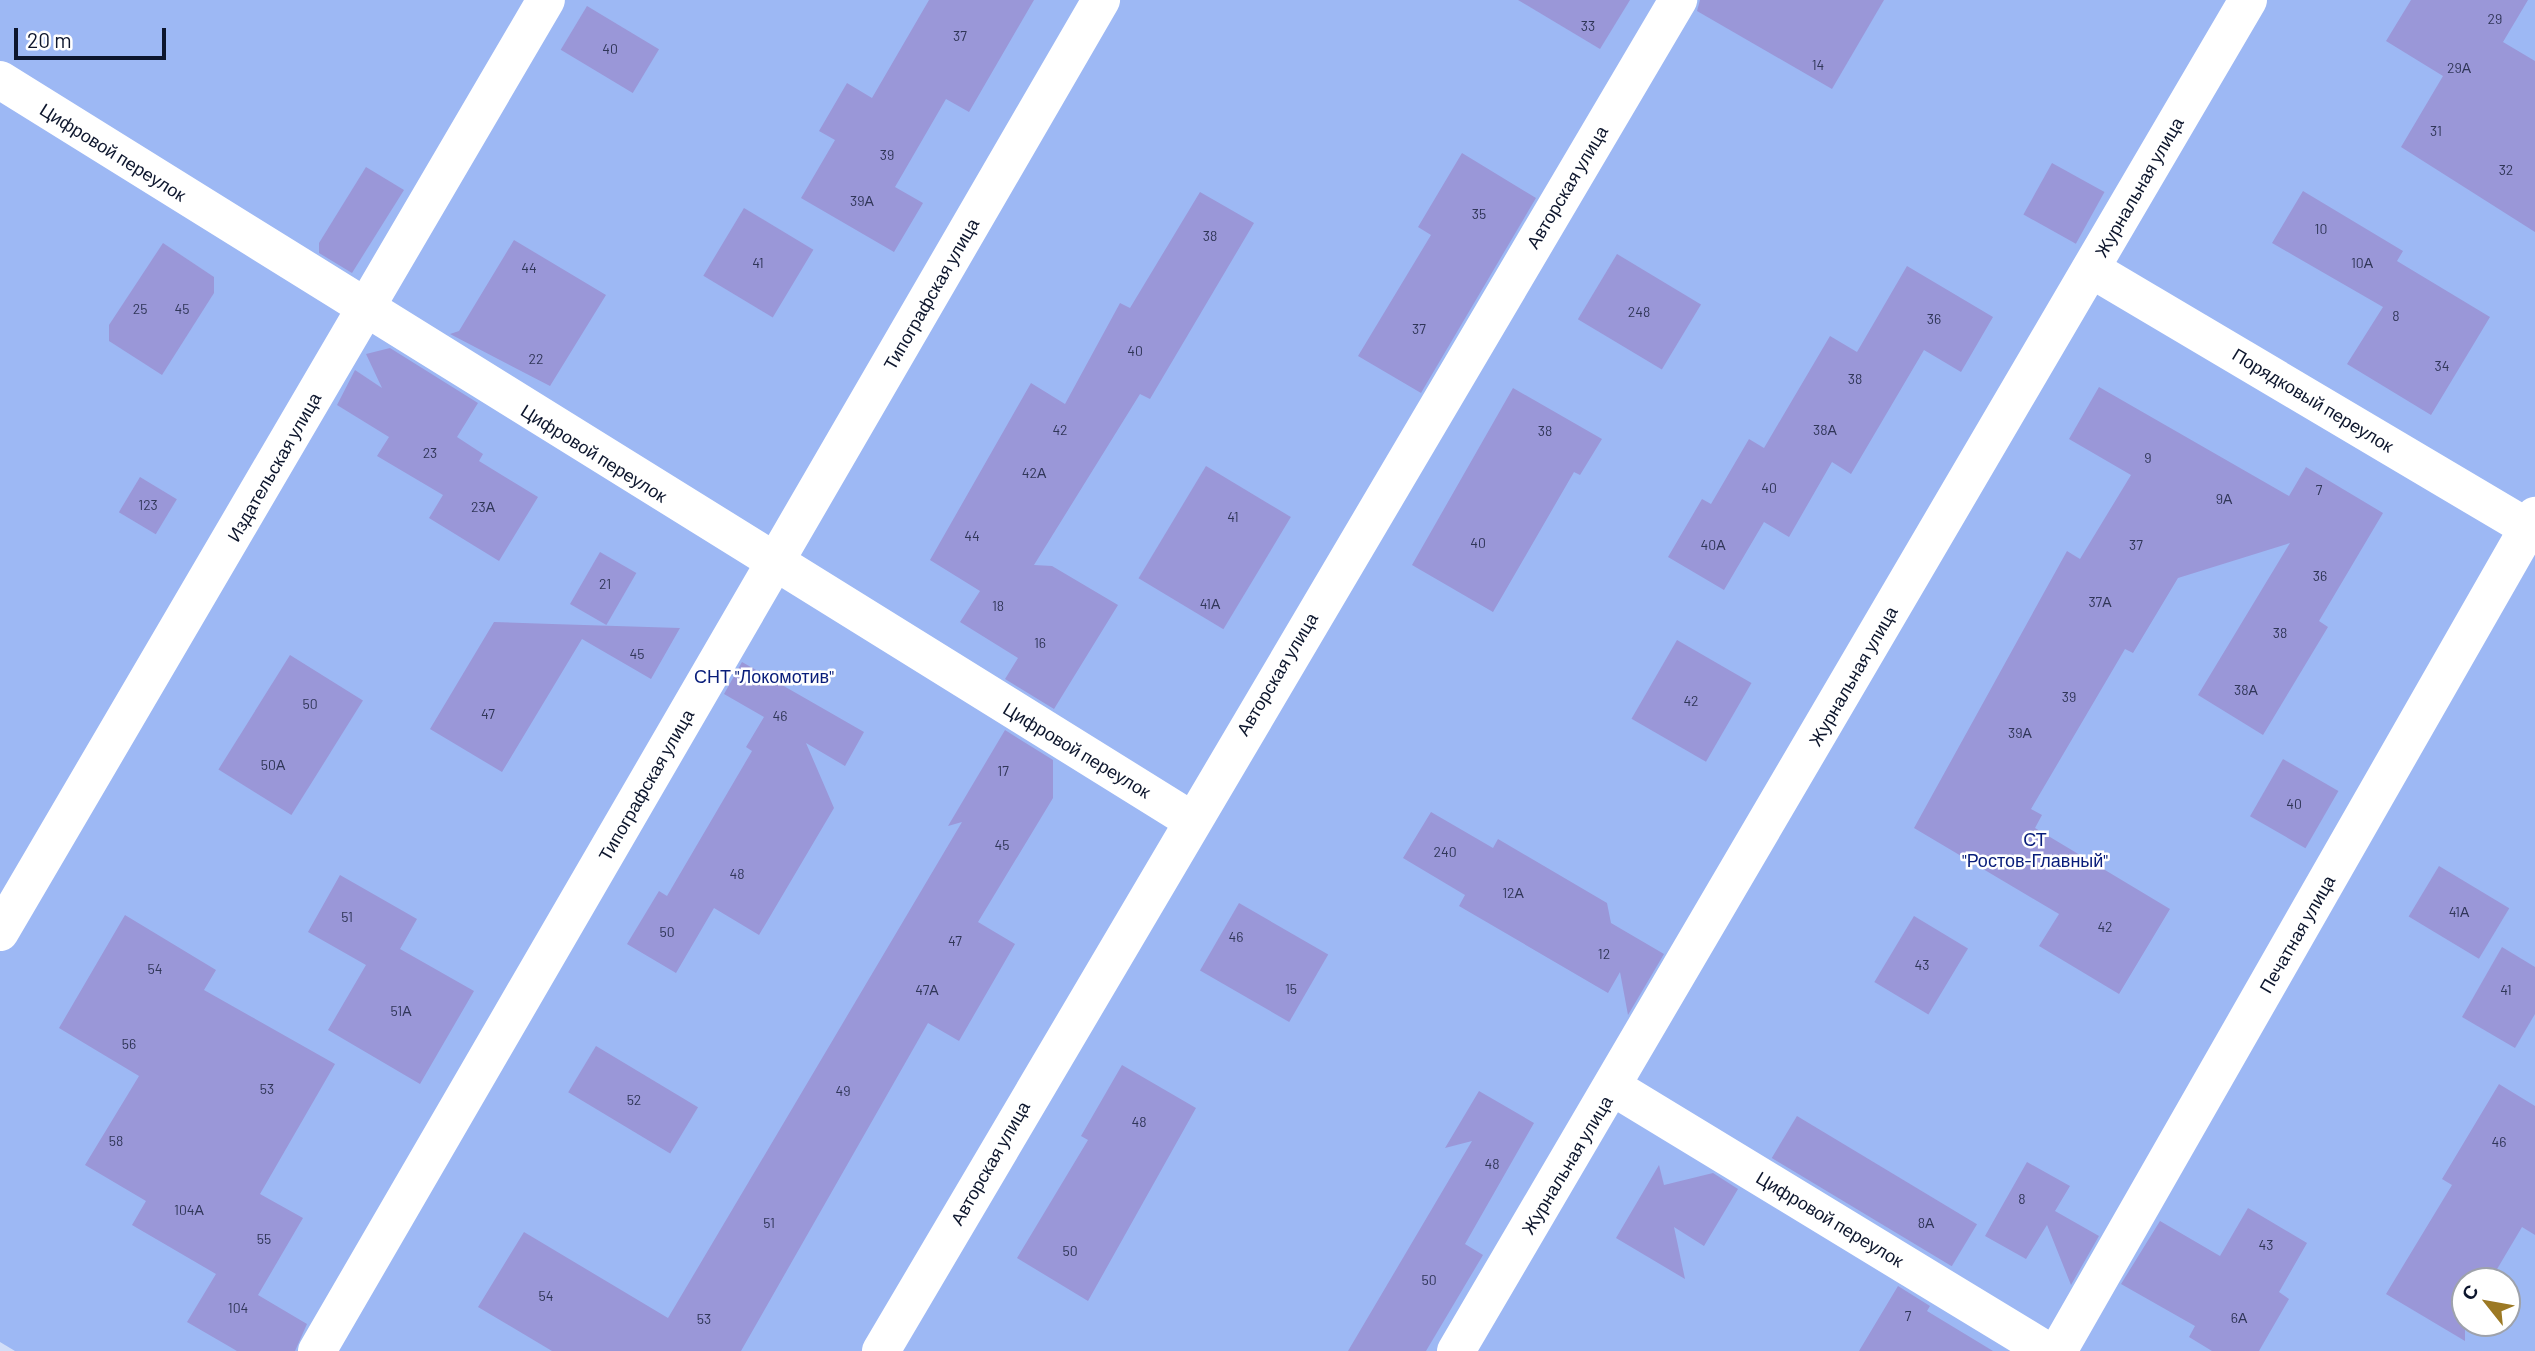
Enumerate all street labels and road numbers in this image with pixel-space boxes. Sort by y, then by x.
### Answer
street label: Цифровой переулок [36,98,190,206]
street label: Журнальная улица [2090,113,2188,261]
street label: Авторская улица [1522,122,1612,252]
street label: Типографская улица [879,214,983,374]
street label: Порядковый переулок [2229,343,2397,457]
street label: Издательская улица [223,389,325,545]
street label: Цифровой переулок [517,399,671,507]
street label: Журнальная улица [1804,602,1902,750]
street label: Авторская улица [1232,609,1322,739]
street label: Цифровой переулок [999,697,1155,803]
street label: Типографская улица [594,705,698,865]
street label: Печатная улица [2255,871,2339,997]
street label: Журнальная улица [1517,1092,1617,1238]
street label: Авторская улица [946,1097,1034,1229]
street label: Цифровой переулок [1752,1166,1908,1272]

